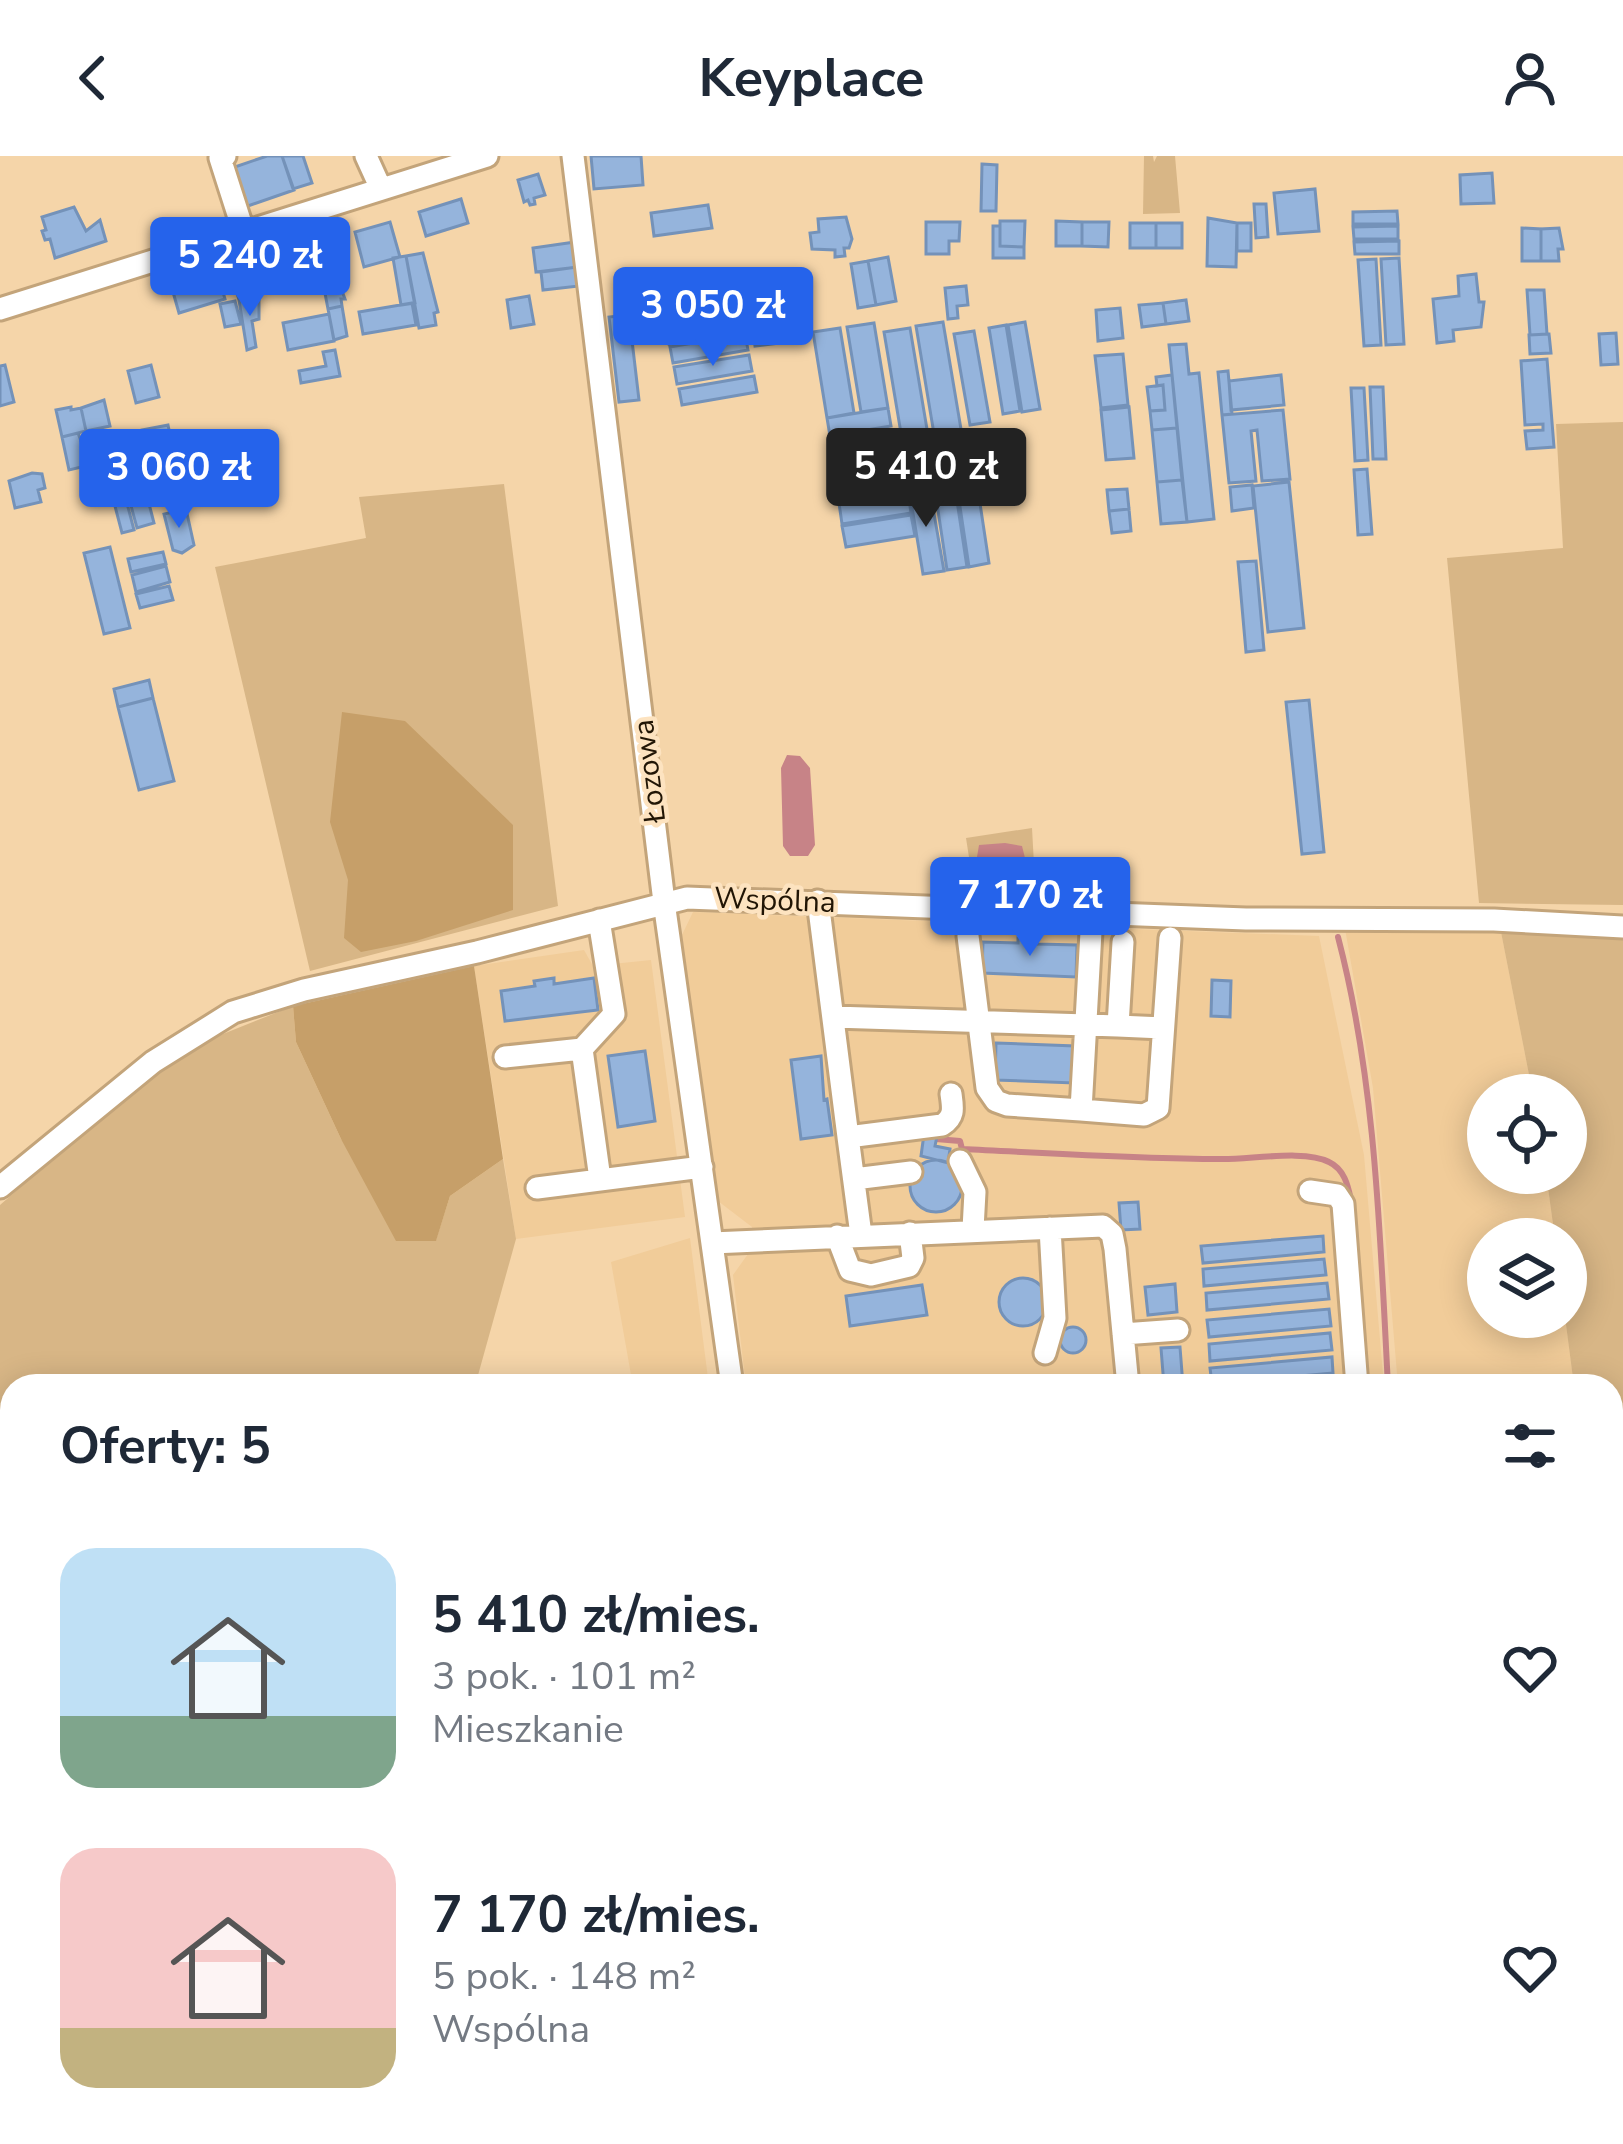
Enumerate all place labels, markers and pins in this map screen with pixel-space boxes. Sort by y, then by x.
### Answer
pin: 5 240 zł [126,217,374,319]
pin: 3 050 zł [589,267,837,369]
pin: 5 410 zł [802,428,1050,530]
pin: 3 060 zł [55,429,303,531]
pin: 7 170 zł [906,857,1154,959]

